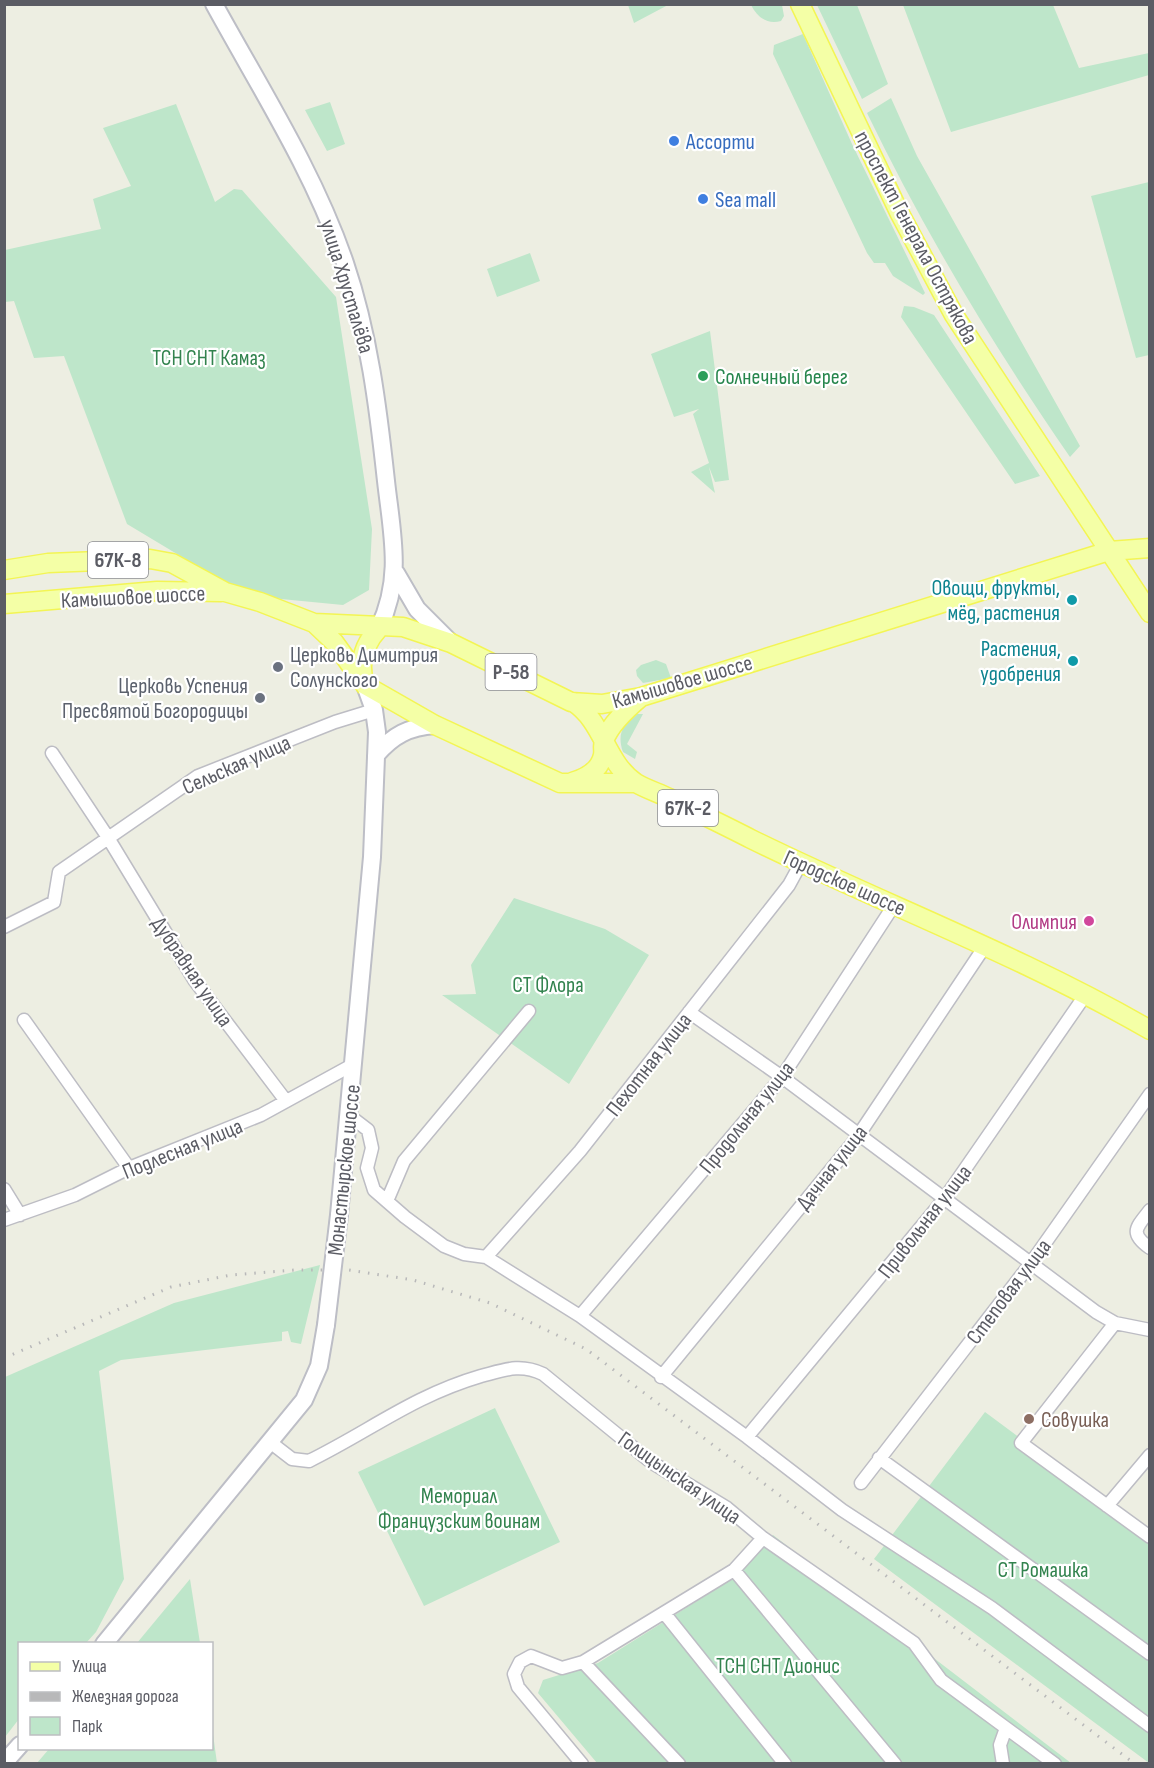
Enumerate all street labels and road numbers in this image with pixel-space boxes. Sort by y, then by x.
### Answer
street label: проспект Генерала Острякова [848,126,983,349]
street label: улица Хрусталёва [313,216,380,357]
road number: 67К-8 [88,542,148,578]
street label: Камышовое шоссе [60,580,206,615]
street label: Камышовое шоссе [609,650,756,715]
road number: Р-58 [486,654,536,690]
street label: Сельская улица [178,729,295,801]
road number: 67К-2 [658,790,718,826]
street label: Городское шоссе [779,844,910,922]
street label: Дубравная улица [145,912,239,1032]
street label: Пехотная улица [600,1008,698,1122]
street label: Продольная улица [694,1056,801,1180]
street label: Монастырское шоссе [322,1083,367,1257]
street label: Подлесная улица [118,1113,247,1186]
street label: Дачная улица [791,1120,874,1216]
street label: Привольная улица [872,1160,978,1284]
street label: Степовая улица [961,1234,1058,1350]
street label: Голицынская улица [612,1426,746,1531]

